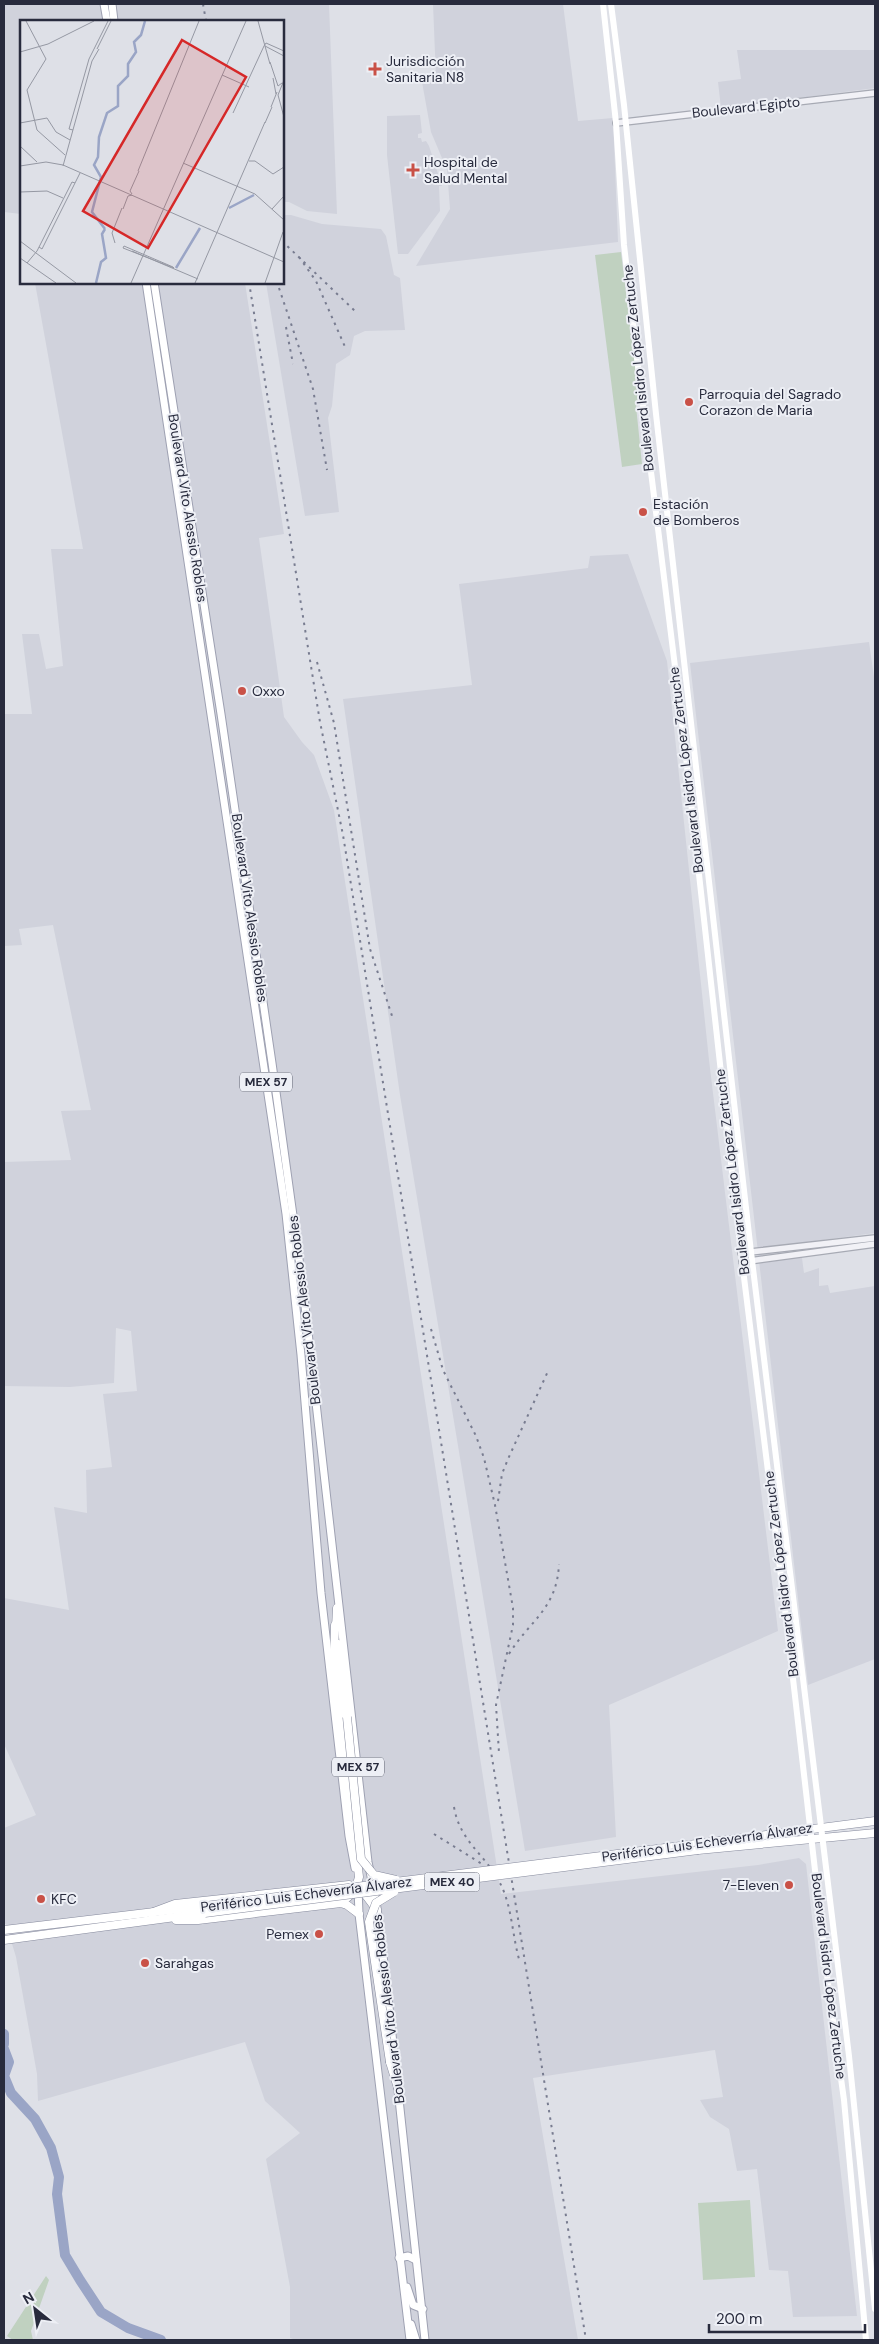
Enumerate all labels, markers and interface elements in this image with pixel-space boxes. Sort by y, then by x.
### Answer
inset map [20,20,284,284]
place label: Jurisdicción Sanitaria N8 [386,52,464,86]
marker: Jurisdicción Sanitaria N8 [368,62,382,76]
street label: Boulevard Egipto [691,92,801,122]
place label: Hospital de Salud Mental [424,153,507,187]
marker: Hospital de Salud Mental [406,163,420,177]
street label: Boulevard Isidro López Zertuche [618,264,658,472]
place label: Parroquia del Sagrado Corazon de Maria [699,385,841,419]
marker: Parroquia del Sagrado Corazon de Maria [683,396,695,408]
street label: Boulevard Vito Alessio Robles [164,412,212,604]
place label: Estación de Bomberos [653,495,740,529]
marker: Estación de Bomberos [637,506,649,518]
street label: Boulevard Isidro López Zertuche [664,666,708,874]
place label: Oxxo [252,682,285,700]
marker: Oxxo [236,685,248,697]
street label: Boulevard Vito Alessio Robles [228,812,272,1004]
street label: Boulevard Isidro López Zertuche [710,1068,754,1276]
road number: MEX 57 [240,1072,292,1092]
street label: Boulevard Vito Alessio Robles [283,1214,325,1406]
street label: Boulevard Isidro López Zertuche [759,1470,803,1678]
road number: MEX 57 [332,1758,384,1776]
street label: Periférico Luis Echeverría Álvarez [601,1818,813,1866]
street label: Periférico Luis Echeverría Álvarez [199,1872,413,1916]
road number: MEX 40 [424,1872,480,1891]
street label: Boulevard Isidro López Zertuche [807,1872,851,2080]
place label: 7-Eleven [723,1876,779,1894]
marker: 7-Eleven [783,1879,795,1891]
place label: KFC [51,1890,77,1908]
marker: KFC [35,1893,47,1905]
street label: Boulevard Vito Alessio Robles [367,1913,409,2105]
place label: Pemex [266,1925,309,1943]
marker: Pemex [313,1928,325,1940]
place label: Sarahgas [155,1954,214,1972]
marker: Sarahgas [139,1957,151,1969]
north arrow [10,2284,60,2334]
text: N [20,2287,37,2308]
scale bar [709,2302,865,2334]
text: 200 m [716,2309,762,2329]

